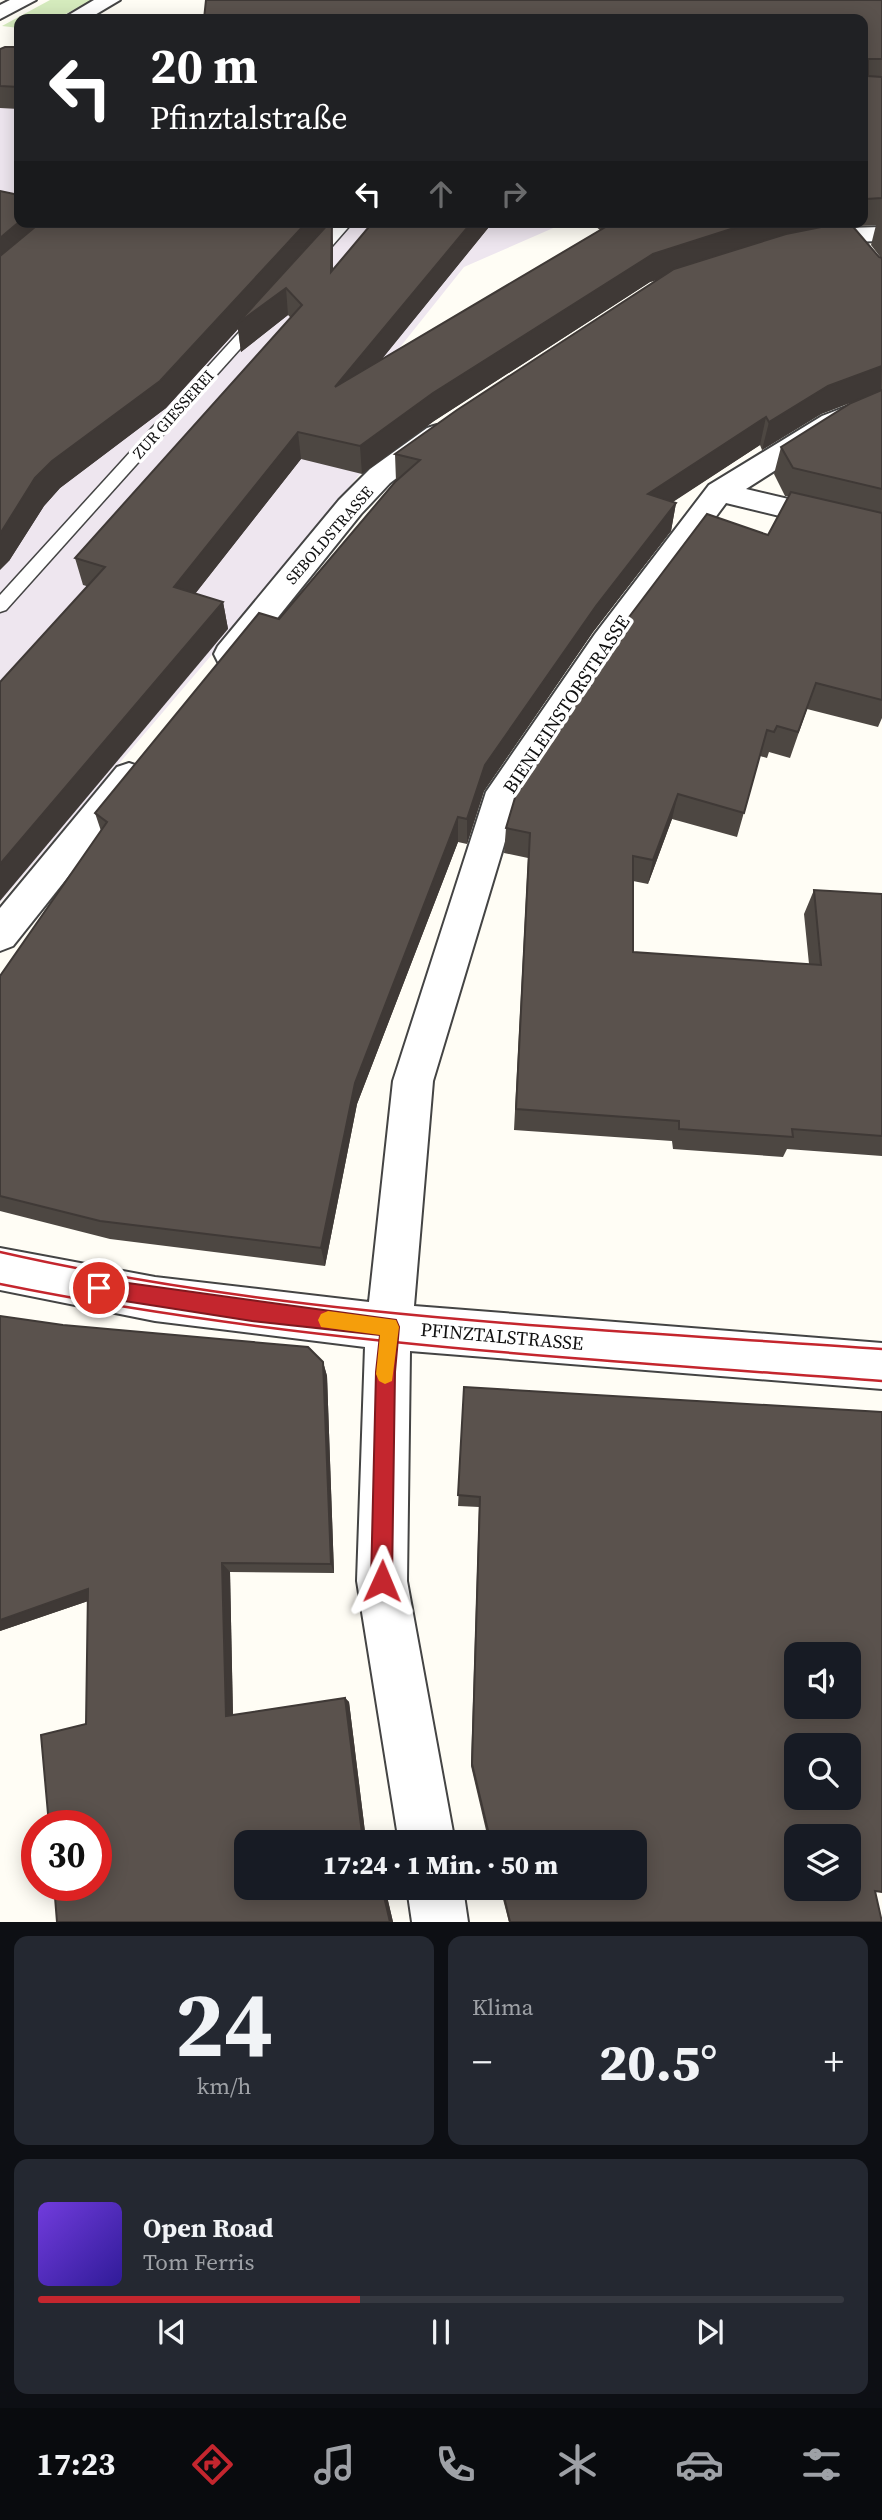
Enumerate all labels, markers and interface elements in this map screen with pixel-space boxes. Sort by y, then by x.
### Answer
text: 20 m [150,32,258,99]
icon: left [35,42,126,133]
text: Pfinztalstraße [150,96,348,140]
icon: left [349,175,387,213]
icon: ahead [422,175,460,213]
icon: right [495,175,533,213]
street label: ZUR GIESSEREI [127,365,219,463]
street label: SEBOLDSTRASSE [280,481,378,589]
street label: BIENLEINSTORSTRASSE [497,610,635,798]
pin [69,1258,129,1318]
icon: arrive [80,1269,118,1307]
street label: PFINZTALSTRASSE [419,1316,585,1356]
position arrow [345,1544,419,1618]
map controls [784,1642,861,1901]
button: sound [784,1642,861,1719]
button: search [784,1733,861,1810]
speed limit sign: 30 [21,1810,112,1901]
button: layers [784,1824,861,1901]
text: 17:24 · 1 Min. · 50 m [323,1847,558,1883]
text: 24 [175,1962,273,2086]
text: Klima [472,1991,533,2023]
text: 20.5° [599,2026,717,2097]
text: − [472,2036,492,2088]
text: + [824,2036,844,2088]
text: km/h [197,2070,251,2102]
text: Open Road [143,2210,274,2246]
text: Tom Ferris [143,2246,254,2278]
icon: previous [153,2313,191,2351]
icon: pause [422,2313,460,2351]
icon: next [691,2313,729,2351]
icon: directions [188,2440,237,2489]
icon: music [310,2440,359,2489]
icon: phone [431,2440,480,2489]
icon: climate [553,2440,602,2489]
icon: car [675,2440,724,2489]
icon: filters [797,2440,846,2489]
text: 17:23 [36,2442,115,2486]

